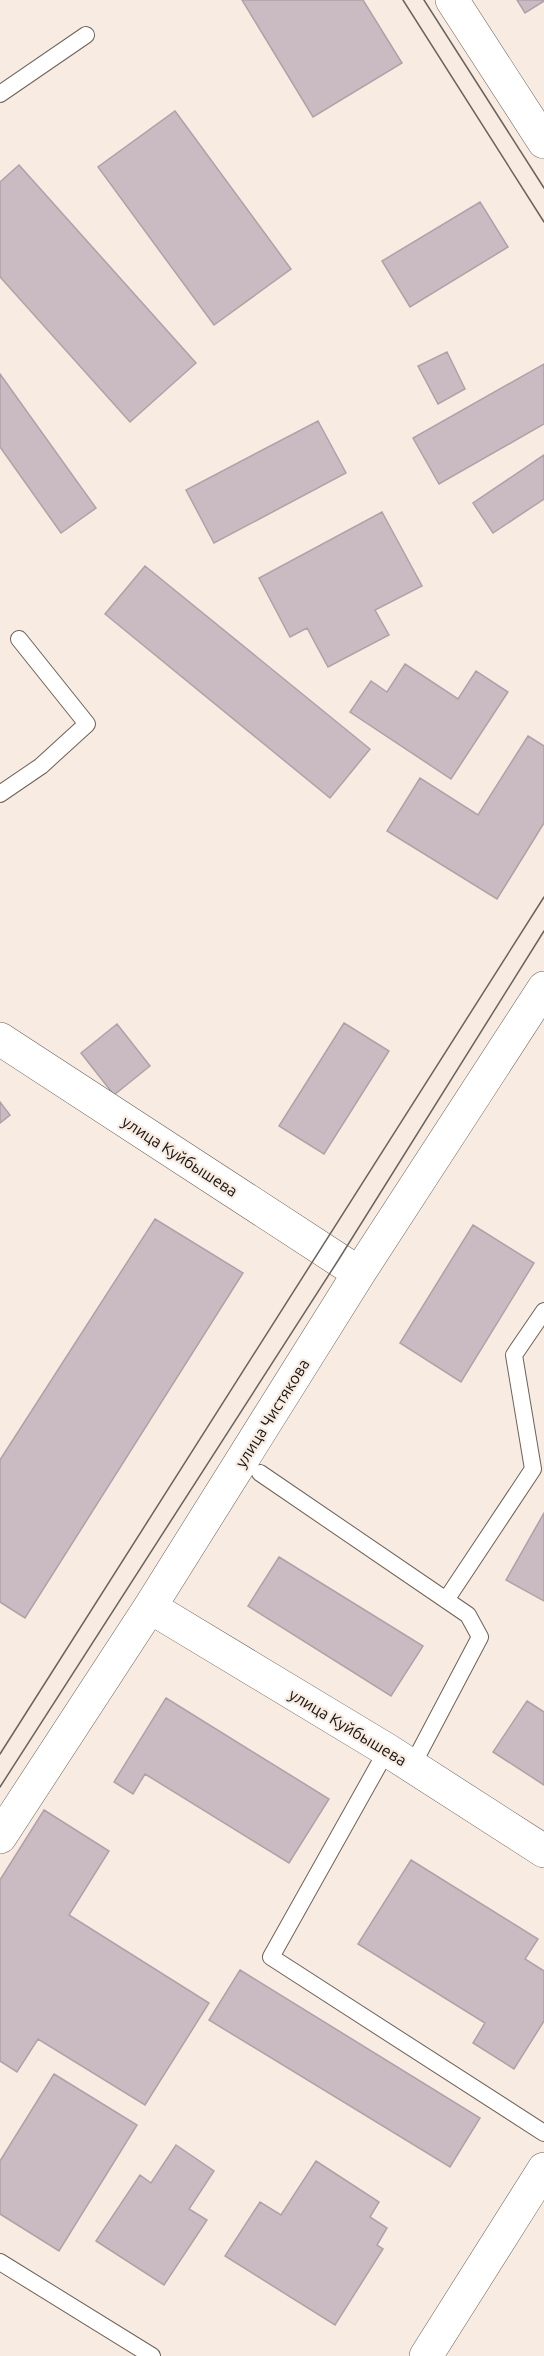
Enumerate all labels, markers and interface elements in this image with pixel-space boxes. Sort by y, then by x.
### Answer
street label: улица Куйбышева [119,1112,241,1200]
street label: улица Чистякова [231,1355,313,1471]
street label: улица Куйбышева [286,1685,410,1769]

